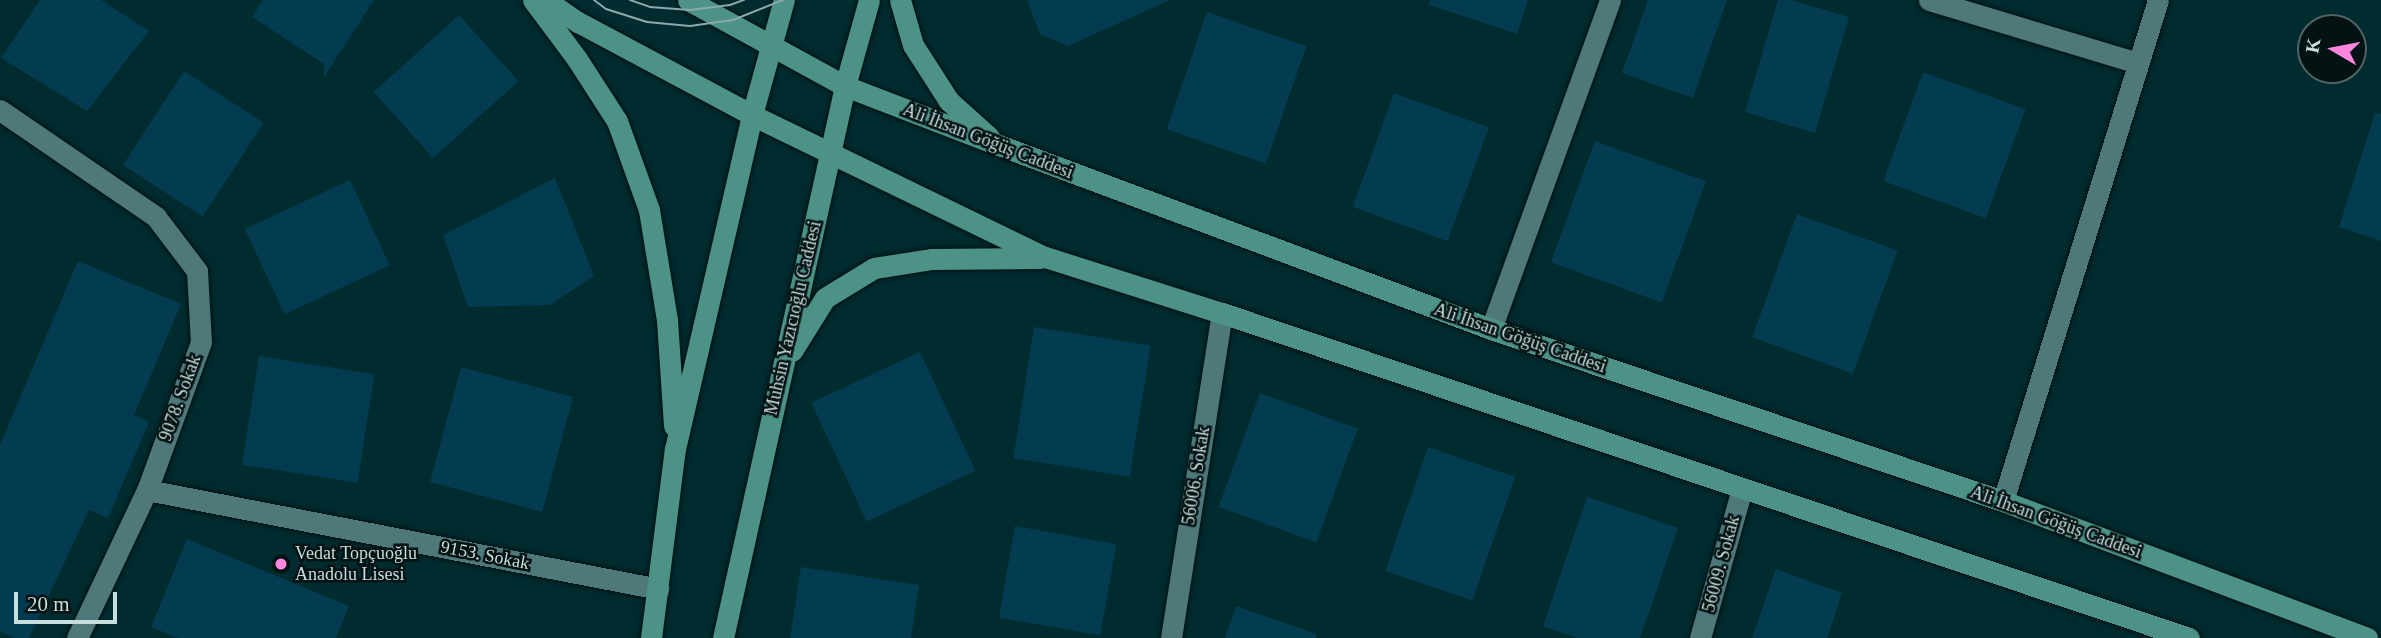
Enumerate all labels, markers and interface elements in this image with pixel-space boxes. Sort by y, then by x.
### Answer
north arrow [2297,14,2367,84]
text: K [2301,37,2324,55]
street label: Ali İhsan Göğüş Caddesi [900,99,1076,183]
street label: Muhsin Yazıcıoğlu Caddesi [760,219,826,417]
street label: Ali İhsan Göğüş Caddesi [1431,298,1609,378]
street label: 9078. Sokak [154,352,206,444]
street label: 56006. Sokak [1178,425,1214,527]
street label: Ali İhsan Göğüş Caddesi [1968,481,2144,563]
street label: 56009. Sokak [1698,513,1744,615]
street label: 9153. Sokak [439,536,531,574]
place label: Vedat Topçuoğlu Anadolu Lisesi [295,543,417,586]
marker: Vedat Topçuoğlu Anadolu Lisesi [273,556,289,572]
scale bar [18,578,121,622]
text: 20 m [27,592,70,616]

